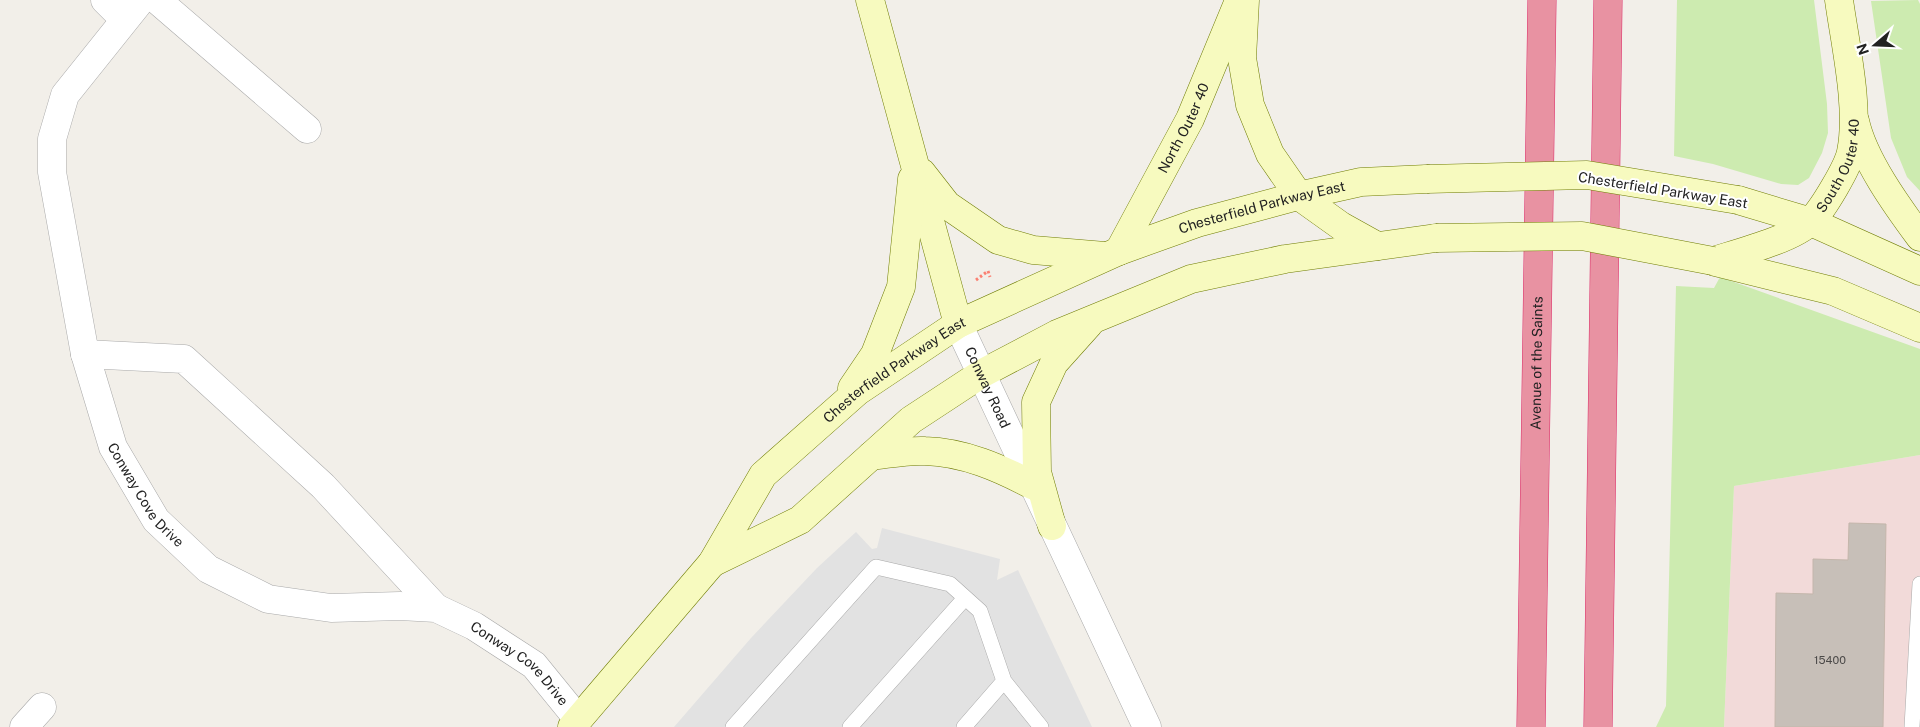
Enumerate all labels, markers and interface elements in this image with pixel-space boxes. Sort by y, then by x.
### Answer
north arrow [1850,20,1900,70]
text: N [1853,41,1872,57]
street label: North Outer 40 [1154,80,1212,176]
street label: South Outer 40 [1813,119,1862,215]
street label: Chesterfield Parkway East [1577,169,1749,211]
street label: Chesterfield Parkway East [1176,178,1347,237]
street label: Avenue of the Saints [1527,296,1546,430]
street label: Chesterfield Parkway East [820,314,968,426]
street label: Conway Road [962,344,1014,430]
street label: Conway Cove Drive [104,440,187,550]
street label: Conway Cove Drive [468,618,572,709]
house number: 15400 [1814,654,1846,666]

